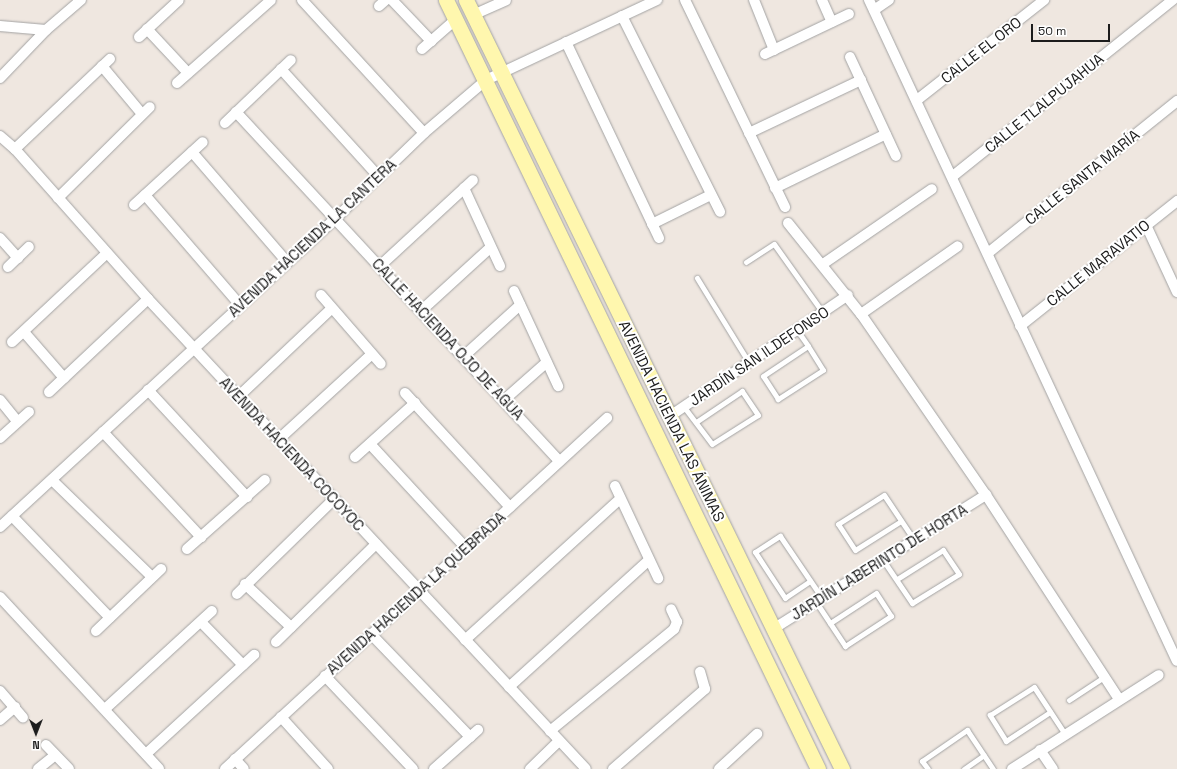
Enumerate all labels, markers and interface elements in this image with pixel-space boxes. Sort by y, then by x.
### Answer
street label: CALLE EL ORO [937,13,1025,87]
scale bar [1033,16,1112,42]
text: 50 m [1038,23,1066,39]
street label: CALLE TLALPUJAHUA [981,49,1107,157]
street label: CALLE SANTA MARÍA [1021,125,1143,229]
street label: AVENIDA HACIENDA LA CANTERA [224,155,400,321]
street label: CALLE MARAVATIO [1043,216,1153,310]
street label: CALLE HACIENDA OJO DE AGUA [368,254,528,424]
street label: JARDÍN SAN ILDEFONSO [686,303,832,409]
street label: AVENIDA HACIENDA LAS ÁNIMAS [615,317,729,525]
street label: AVENIDA HACIENDA COCOYOC [216,373,368,535]
street label: JARDÍN LABERINTO DE HORTA [787,500,971,624]
street label: AVENIDA HACIENDA LA QUEBRADA [323,508,509,678]
north arrow [16,713,56,753]
text: N [32,738,40,752]

